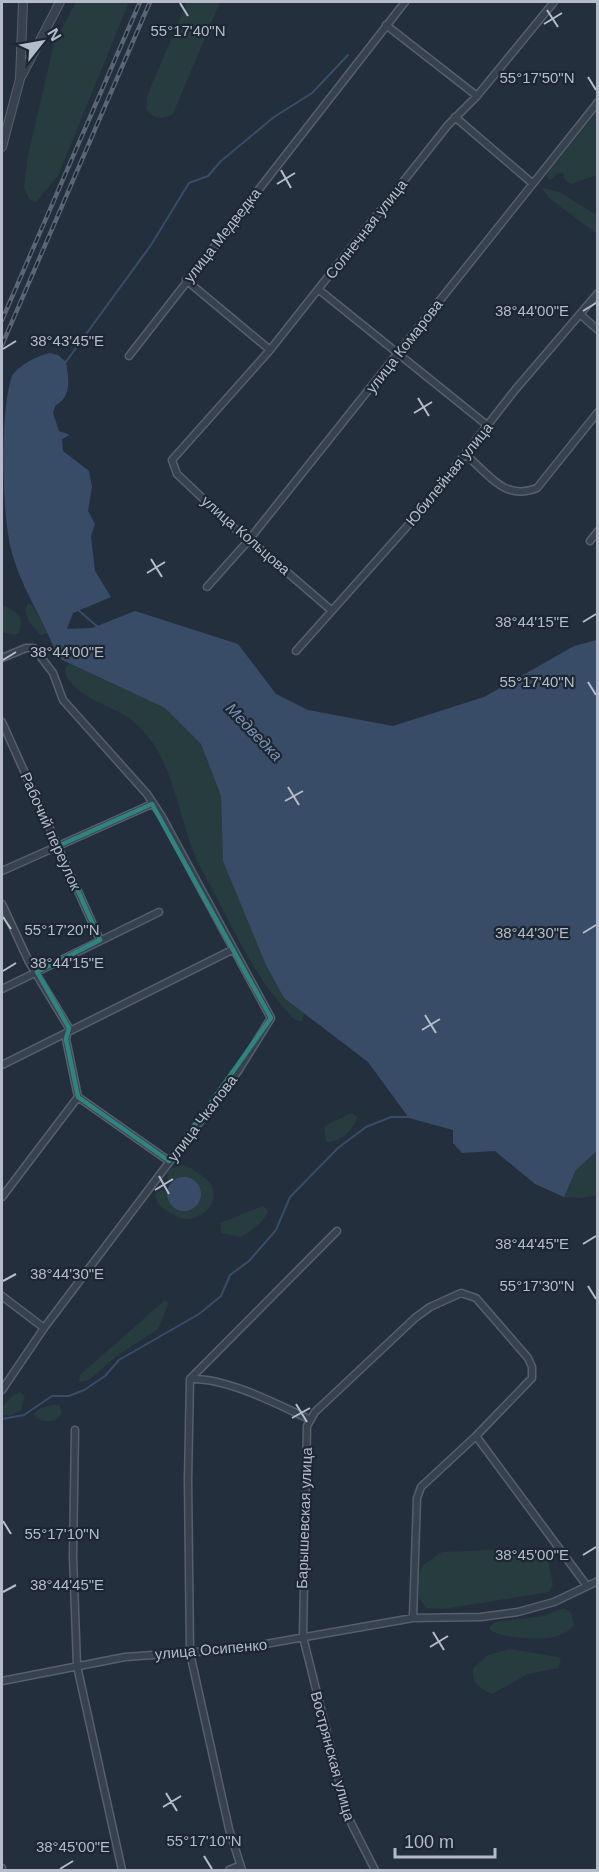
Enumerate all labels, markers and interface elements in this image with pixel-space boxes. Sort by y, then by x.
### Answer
north arrow [12,12,72,72]
text: 55°17'40"N [150,22,226,39]
text: N [44,25,65,44]
text: 55°17'50"N [499,69,575,86]
street label: Солнечная улица [322,175,411,282]
street label: улица Медведка [180,184,264,285]
street label: улица Комарова [362,295,446,396]
text: 38°44'00"E [495,302,569,319]
text: 38°43'45"E [30,332,104,349]
street label: Юбилейная улица [402,419,496,529]
street label: улица Кольцова [198,492,294,578]
text: 38°44'15"E [495,613,569,630]
text: 38°44'00"E [30,643,104,660]
text: 55°17'40"N [499,673,575,690]
water label: Медведка [223,700,286,764]
street label: Рабочий переулок [17,769,85,893]
text: 55°17'20"N [24,921,100,938]
text: 38°44'30"E [495,924,569,941]
text: 38°44'15"E [30,954,104,971]
street label: улица Чкалова [164,1071,240,1165]
text: 38°44'45"E [495,1235,569,1252]
text: 38°44'30"E [30,1265,104,1282]
text: 55°17'30"N [499,1277,575,1294]
street label: Барышевская улица [293,1446,315,1589]
text: 55°17'10"N [24,1525,100,1542]
text: 38°45'00"E [495,1546,569,1563]
text: 38°44'45"E [30,1576,104,1593]
street label: улица Осипенко [154,1636,268,1662]
street label: Вострянская улица [308,1689,359,1823]
scale bar [395,1821,496,1859]
text: 55°17'10"N [166,1832,242,1849]
text: 100 m [404,1832,454,1852]
text: 38°45'00"E [36,1838,110,1855]

